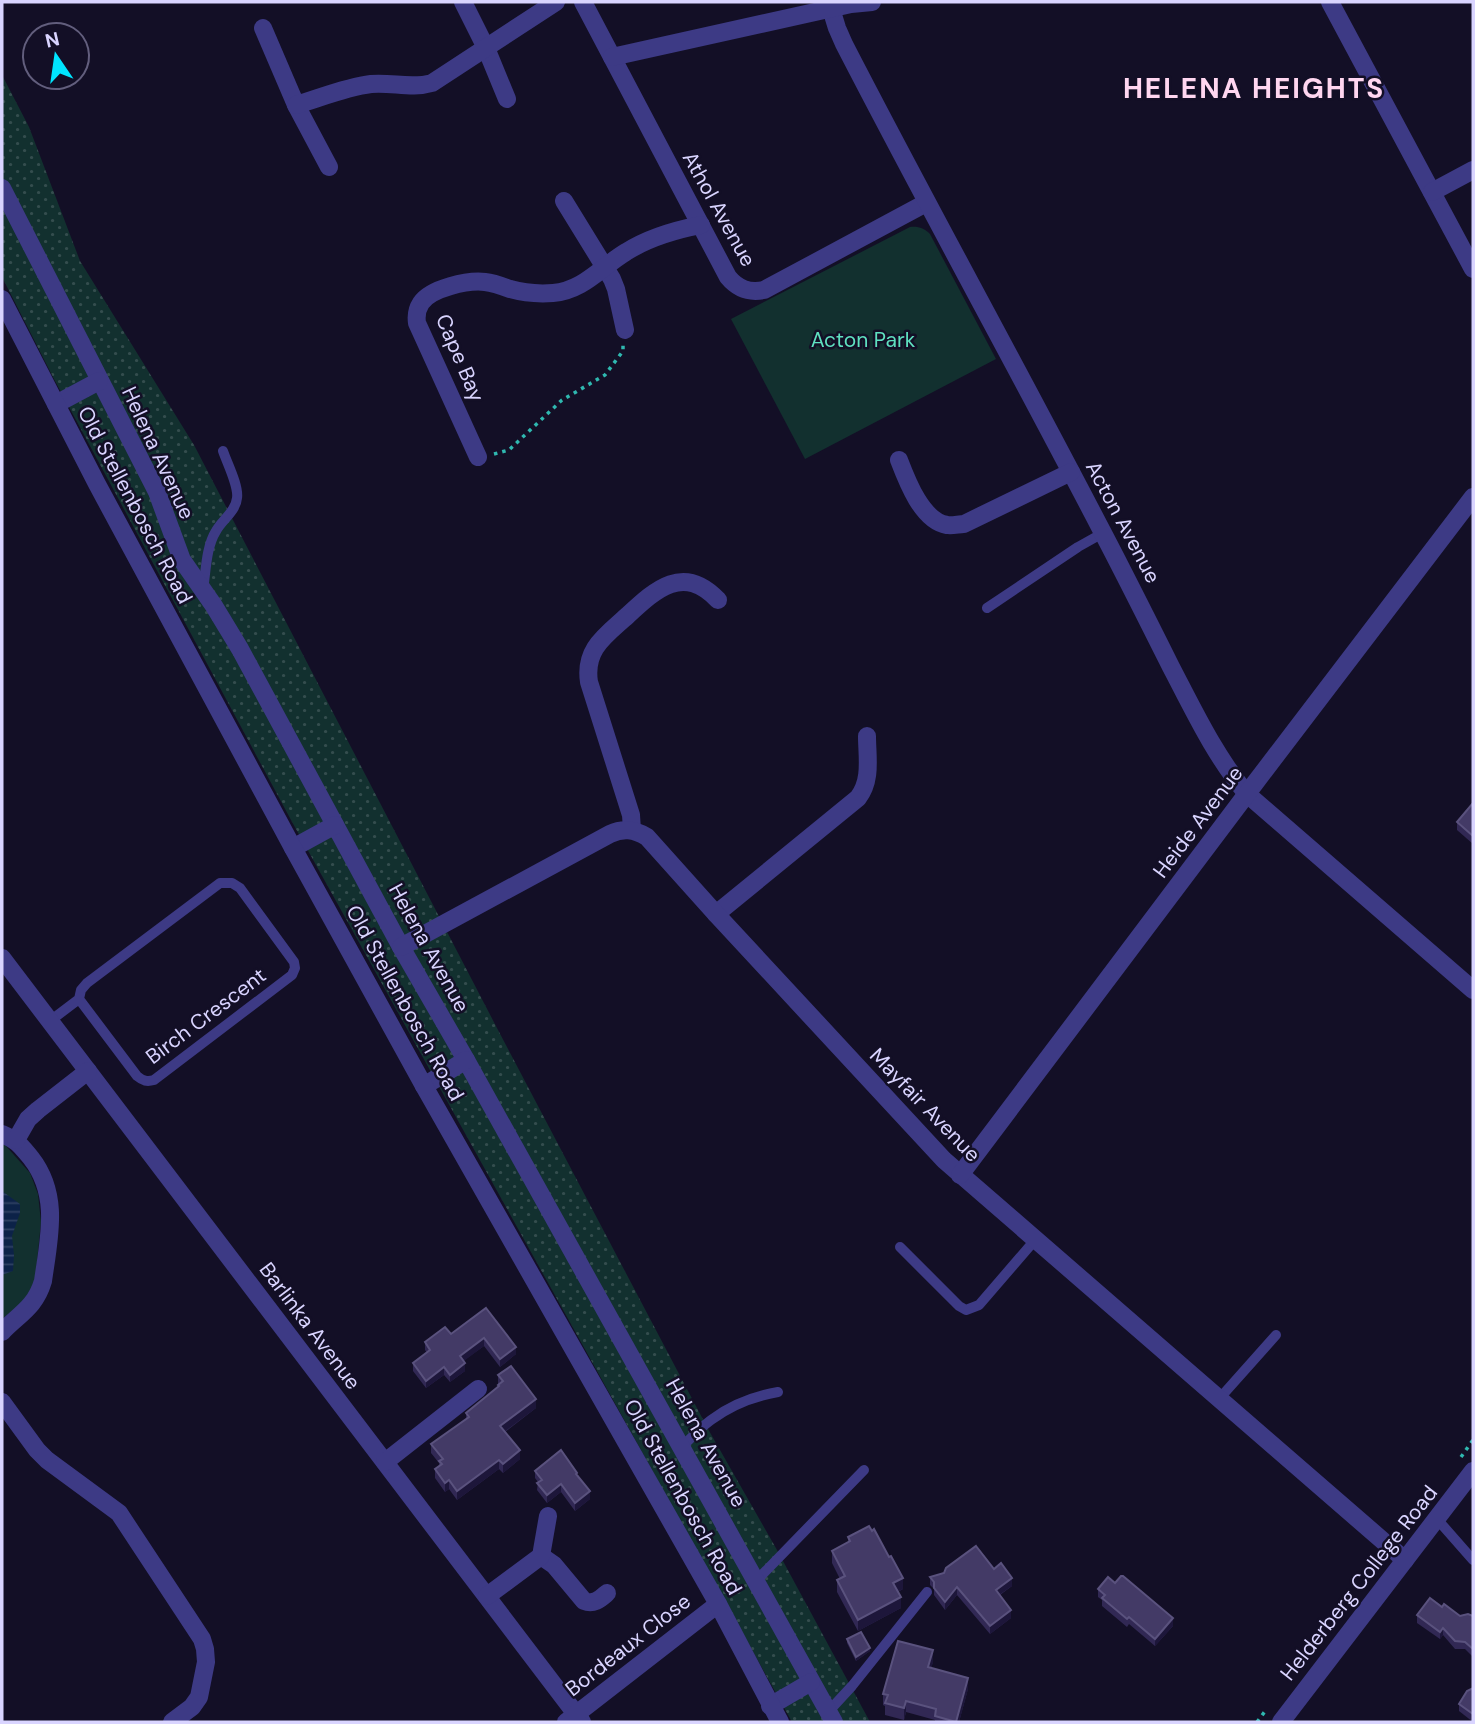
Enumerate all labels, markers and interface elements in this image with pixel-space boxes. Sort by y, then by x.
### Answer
north arrow [21,21,91,91]
text: N [43,26,62,54]
district label: HELENA HEIGHTS [1123,70,1385,107]
street label: Athol Avenue [676,146,762,272]
street label: Cape Bay [429,310,491,406]
park label: Acton Park [811,326,916,354]
street label: Helena Avenue [115,382,201,524]
street label: Old Stellenbosch Road [71,401,199,609]
street label: Acton Avenue [1079,456,1167,588]
street label: Heide Avenue [1147,760,1249,884]
street label: Helena Avenue [382,879,476,1017]
street label: Old Stellenbosch Road [339,900,471,1106]
street label: Birch Crescent [140,962,272,1070]
street label: Mayfair Avenue [863,1042,987,1168]
street label: Barlinka Avenue [253,1257,367,1395]
street label: Helena Avenue [659,1374,753,1512]
street label: Old Stellenbosch Road [617,1394,749,1600]
street label: Helderberg College Road [1274,1480,1444,1686]
street label: Bordeaux Close [560,1587,696,1703]

